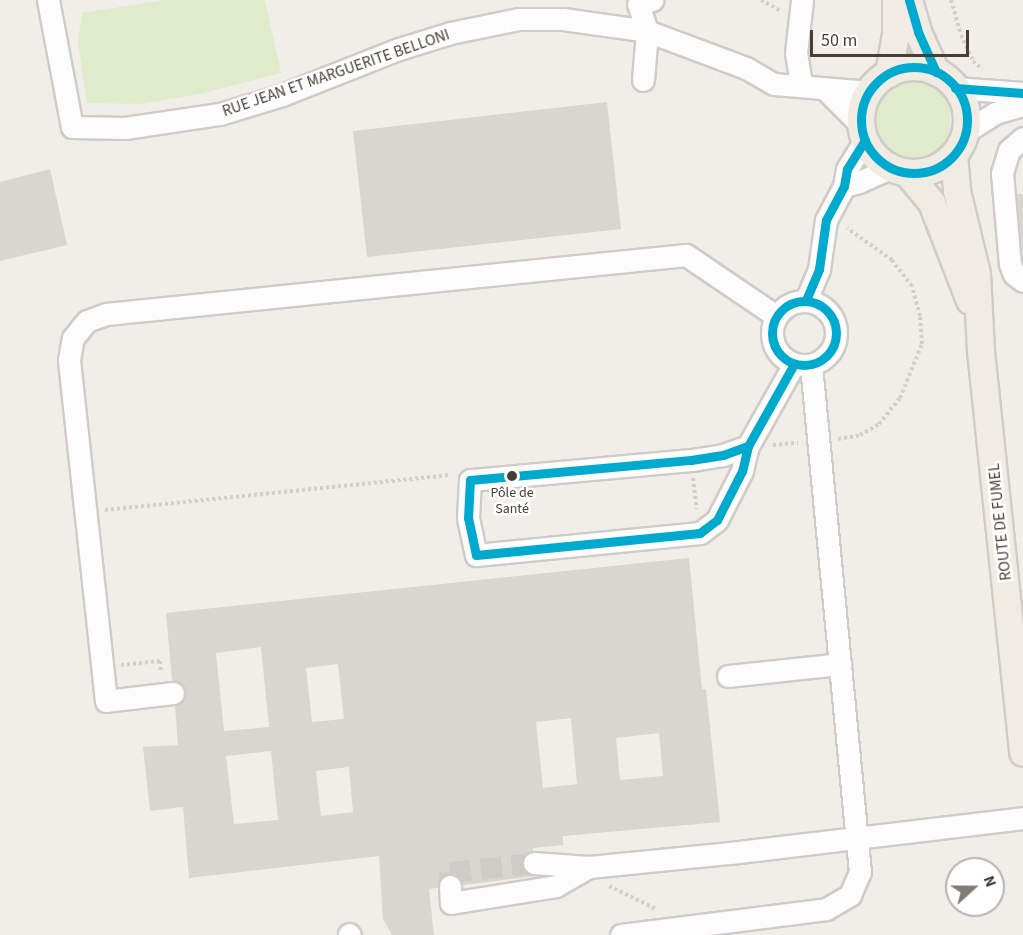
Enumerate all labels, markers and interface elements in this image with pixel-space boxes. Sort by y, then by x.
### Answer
scale bar [813,18,972,56]
street label: RUE JEAN ET MARGUERITE BELLONI [220,25,452,121]
text: 50 m [821,28,857,53]
street label: ROUTE DE FUMEL [984,462,1016,582]
marker: Pôle de Santé [506,470,518,482]
place label: Pôle de Santé [490,485,534,518]
north arrow [945,857,1005,917]
text: N [978,872,1002,890]

